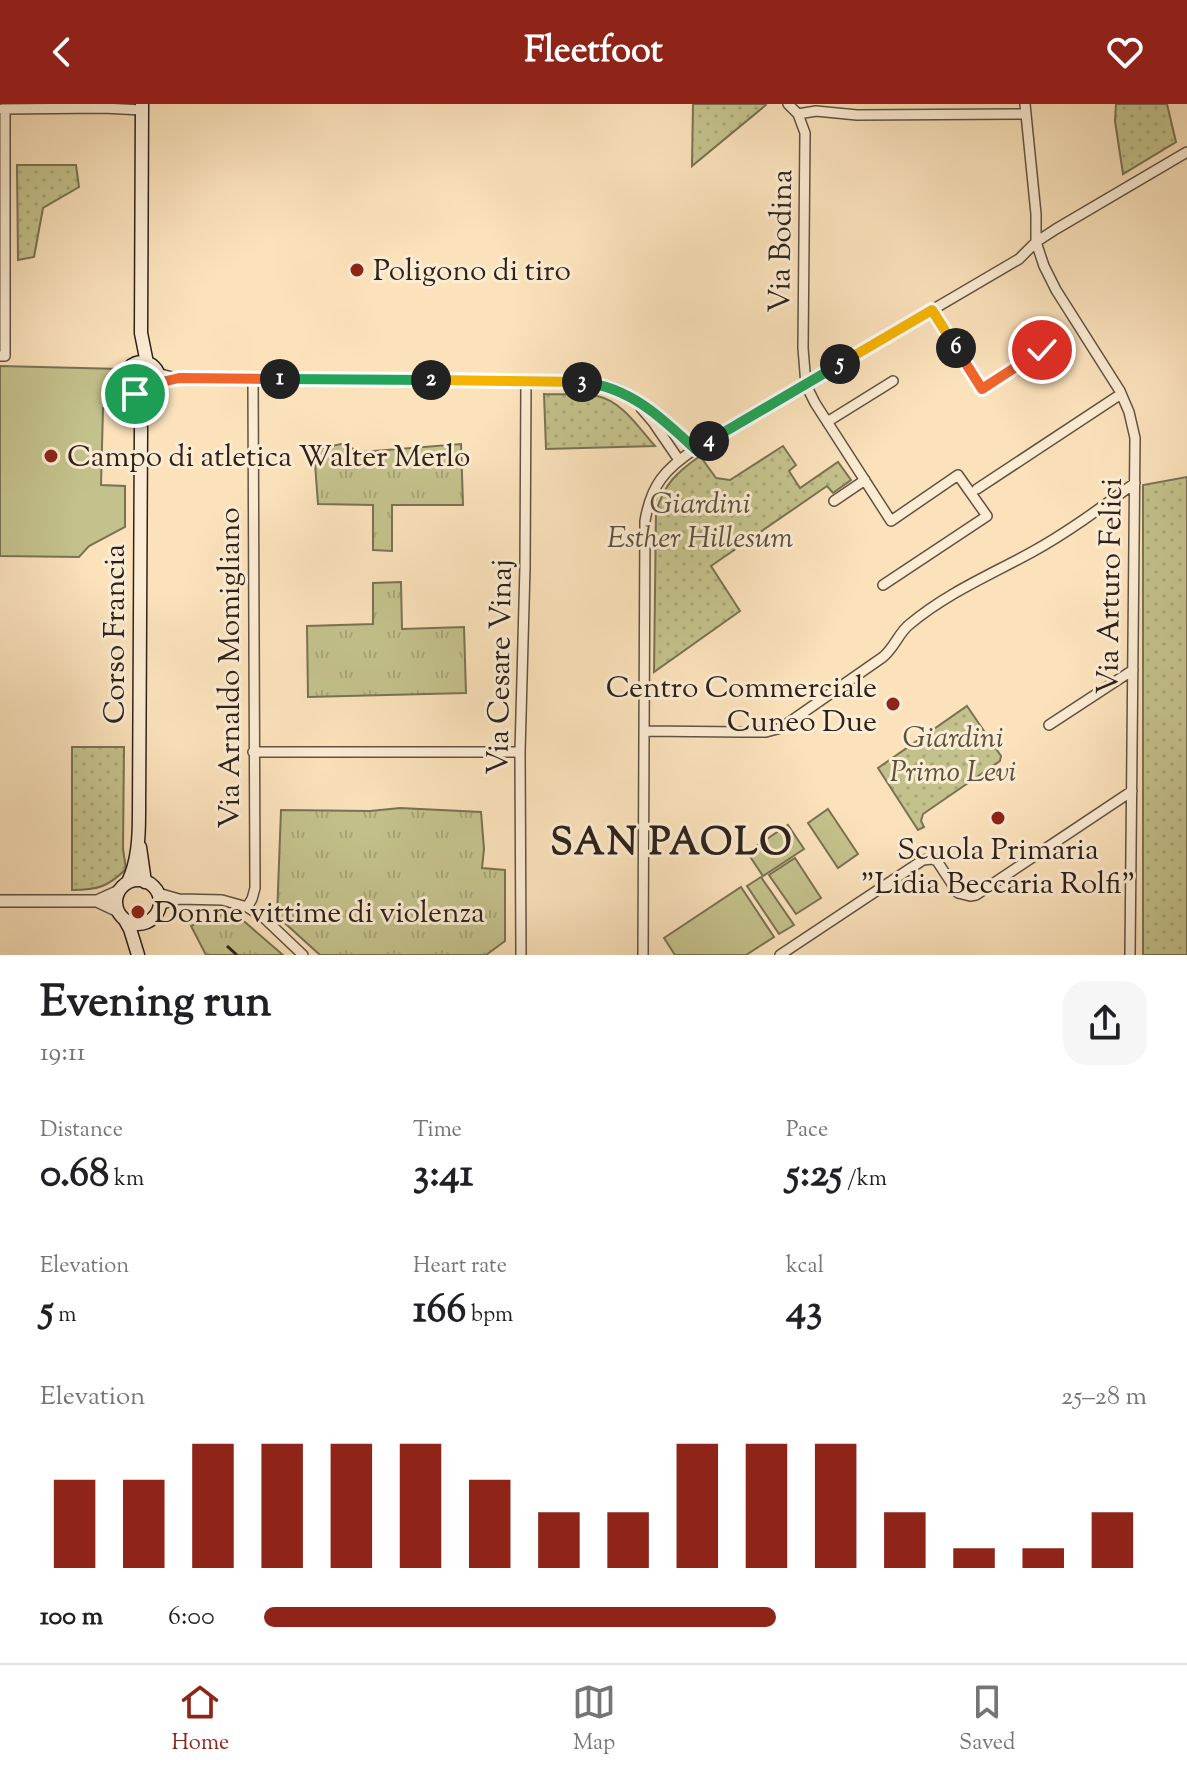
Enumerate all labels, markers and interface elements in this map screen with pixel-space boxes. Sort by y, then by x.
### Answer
text: Fleetfoot [524,26,663,78]
icon: back [40,30,84,74]
icon: heart [1103,30,1147,74]
street label: Via Bodina [760,169,805,313]
place label: Poligono di tiro [373,251,571,294]
marker: Poligono di tiro [348,261,366,279]
pin [1008,316,1076,384]
pin: 6 [936,328,976,368]
icon: check [1020,328,1064,372]
text: 6 [951,332,961,364]
pin: 5 [820,344,860,384]
text: 5 [836,348,844,380]
pin: 1 [260,359,300,399]
pin [101,360,169,428]
pin: 2 [411,360,451,400]
pin: 3 [562,362,602,402]
text: 1 [276,363,284,395]
text: 2 [426,364,436,396]
text: 3 [578,366,586,398]
icon: arrive [113,372,157,416]
pin: 4 [689,421,729,461]
text: 4 [703,425,715,457]
place label: Campo di atletica Walter Merlo [67,437,471,480]
marker: Campo di atletica Walter Merlo [42,447,60,465]
street label: Via Arturo Felici [1088,477,1135,695]
park label: Giardini Esther Hillesum [607,484,793,561]
street label: Via Arnaldo Momigliano [210,507,253,829]
street label: Corso Francia [95,544,138,724]
street label: Via Cesare Vinaj [478,559,525,775]
place label: Centro Commerciale Cuneo Due [606,668,877,745]
marker: Centro Commerciale Cuneo Due [884,695,902,713]
park label: Giardini Primo Levi [890,718,1016,795]
marker: Scuola Primaria "Lidia Beccaria Rolfi" [989,809,1007,827]
district label: SAN PAOLO [550,818,794,872]
place label: Scuola Primaria "Lidia Beccaria Rolfi" [861,830,1135,907]
place label: Donne vittime di violenza [154,893,485,936]
marker: Donne vittime di violenza [129,903,147,921]
text: Evening run [40,973,272,1036]
button: share [1063,981,1147,1065]
text: 19:11 [40,1035,86,1072]
text: Distance [40,1115,123,1147]
text: Time [413,1115,462,1147]
text: Pace [786,1115,828,1147]
text: 0.68 [40,1147,109,1204]
text: 3:41 [413,1147,473,1204]
text: 5:25 [786,1147,842,1204]
text: km [109,1164,144,1196]
text: /km [842,1164,887,1196]
text: Elevation [40,1251,129,1283]
text: Heart rate [413,1251,507,1283]
text: kcal [786,1251,824,1283]
text: 5 [40,1283,54,1340]
text: 166 [413,1283,466,1340]
text: 43 [786,1283,822,1340]
text: m [54,1300,77,1332]
text: bpm [466,1300,513,1332]
text: Elevation [40,1379,145,1416]
text: 25–28 m [1061,1379,1147,1416]
text: 100 m [40,1599,103,1636]
text: 6:00 [168,1599,215,1636]
tab: Home [171,1680,229,1760]
tab: Map [572,1680,616,1760]
tab: Saved [959,1680,1016,1760]

